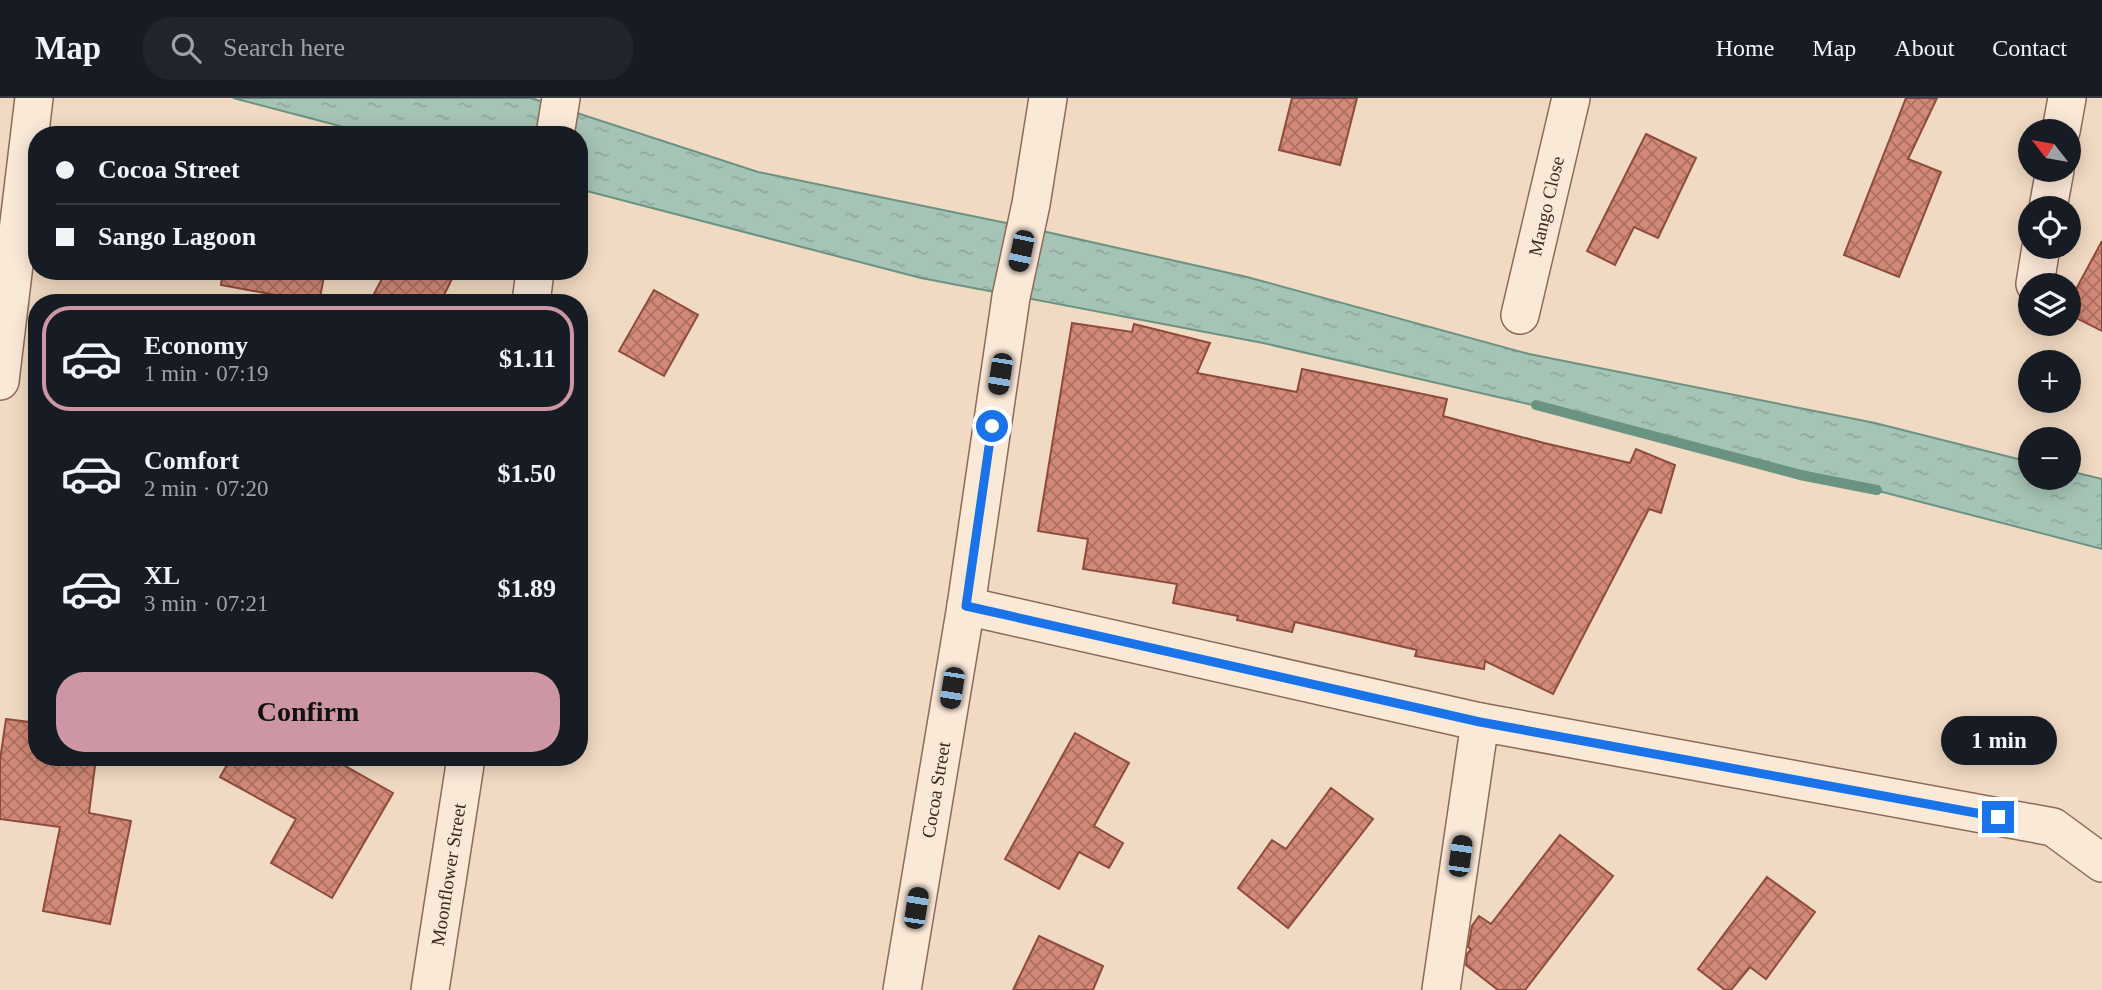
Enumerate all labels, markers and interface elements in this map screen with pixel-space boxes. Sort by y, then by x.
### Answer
search box [143,17,633,80]
icon: search [167,29,205,67]
text: Map [35,30,101,66]
text: Search here [223,33,345,62]
text: Home [1716,35,1774,61]
text: Map [1812,35,1856,61]
text: About [1894,35,1954,61]
text: Contact [1992,35,2067,61]
north arrow [2018,119,2081,182]
map controls [2018,119,2081,490]
street label: Mango Close [1524,154,1568,258]
text: Cocoa Street [98,155,240,184]
button: locate [2018,196,2081,259]
text: Sango Lagoon [98,222,256,251]
car [1007,228,1036,274]
button: layers [2018,273,2081,336]
icon: car [60,327,123,390]
text: Economy [144,331,248,360]
text: $1.11 [499,344,556,373]
button: + [2018,350,2081,413]
car [987,352,1014,396]
text: 1 min · 07:19 [144,361,269,386]
route start [976,410,1008,442]
button: − [2018,427,2081,490]
icon: car [60,442,123,505]
text: Comfort [144,446,239,475]
text: $1.50 [498,459,556,488]
text: 2 min · 07:20 [144,476,269,501]
icon: car [60,557,123,620]
text: XL [144,561,180,590]
text: $1.89 [498,574,556,603]
text: 3 min · 07:21 [144,591,269,616]
car [939,666,966,710]
button: Confirm [56,672,560,752]
callout: 1 min [1940,716,2056,764]
text: 1 min [1971,728,2027,753]
street label: Cocoa Street [917,739,954,840]
street label: Moonflower Street [427,801,470,947]
route end [1982,801,2014,833]
car [1447,834,1474,878]
car [903,886,930,930]

